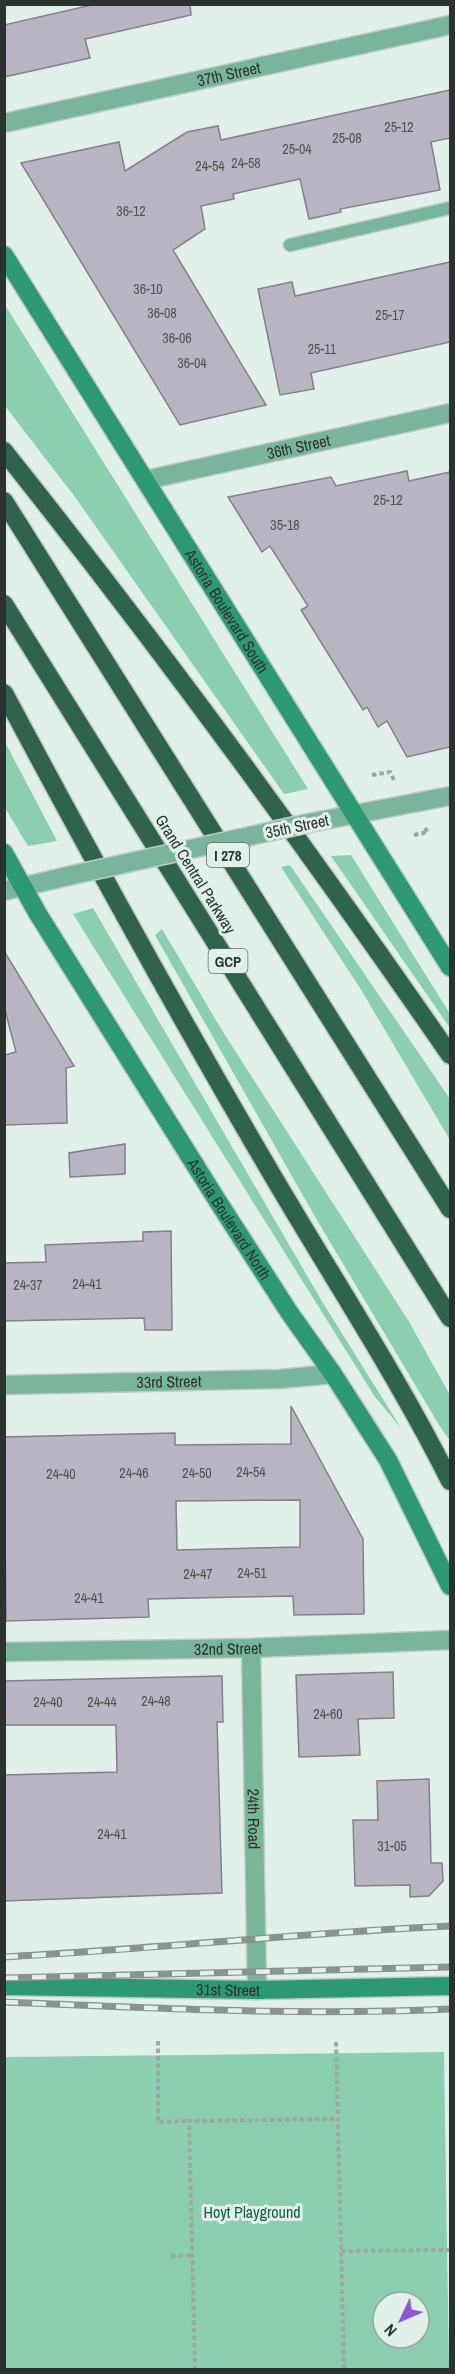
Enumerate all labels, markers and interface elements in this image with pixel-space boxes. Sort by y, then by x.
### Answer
street label: 37th Street [195,56,263,91]
house number: 25-12 [384,118,414,136]
house number: 25-08 [332,129,362,147]
house number: 25-04 [282,140,312,158]
house number: 24-58 [231,154,261,172]
house number: 24-54 [195,157,225,175]
house number: 36-12 [116,202,146,220]
house number: 36-10 [133,280,163,298]
house number: 36-08 [147,304,177,322]
house number: 25-17 [375,306,405,324]
house number: 36-06 [162,329,192,347]
house number: 25-11 [308,340,337,358]
house number: 36-04 [177,354,207,372]
street label: 36th Street [265,429,332,464]
house number: 25-12 [373,491,403,509]
house number: 35-18 [270,516,300,534]
street label: Astoria Boulevard South [179,544,274,677]
street label: 35th Street [263,808,331,843]
street label: Grand Central Parkway [151,810,242,938]
road number: I 278 [207,843,249,867]
road number: GCP [208,949,248,973]
street label: Astoria Boulevard North [182,1153,276,1284]
house number: 24-41 [72,1275,102,1293]
house number: 24-37 [13,1276,43,1294]
street label: 33rd Street [136,1370,202,1393]
house number: 24-54 [236,1463,266,1481]
house number: 24-46 [119,1464,149,1482]
house number: 24-50 [182,1464,212,1482]
house number: 24-40 [46,1465,76,1483]
house number: 24-51 [237,1564,267,1582]
house number: 24-47 [183,1565,213,1583]
house number: 24-41 [74,1589,104,1607]
street label: 32nd Street [194,1637,263,1660]
house number: 24-48 [141,1692,171,1710]
house number: 24-40 [33,1693,63,1711]
house number: 24-44 [87,1693,117,1711]
house number: 24-60 [313,1705,343,1723]
street label: 24th Road [242,1788,266,1849]
house number: 24-41 [97,1825,127,1843]
house number: 31-05 [377,1837,407,1855]
street label: 31st Street [196,1978,260,2001]
park label: Hoyt Playground [204,2201,301,2223]
north arrow [371,2290,431,2350]
text: N [379,2319,401,2341]

